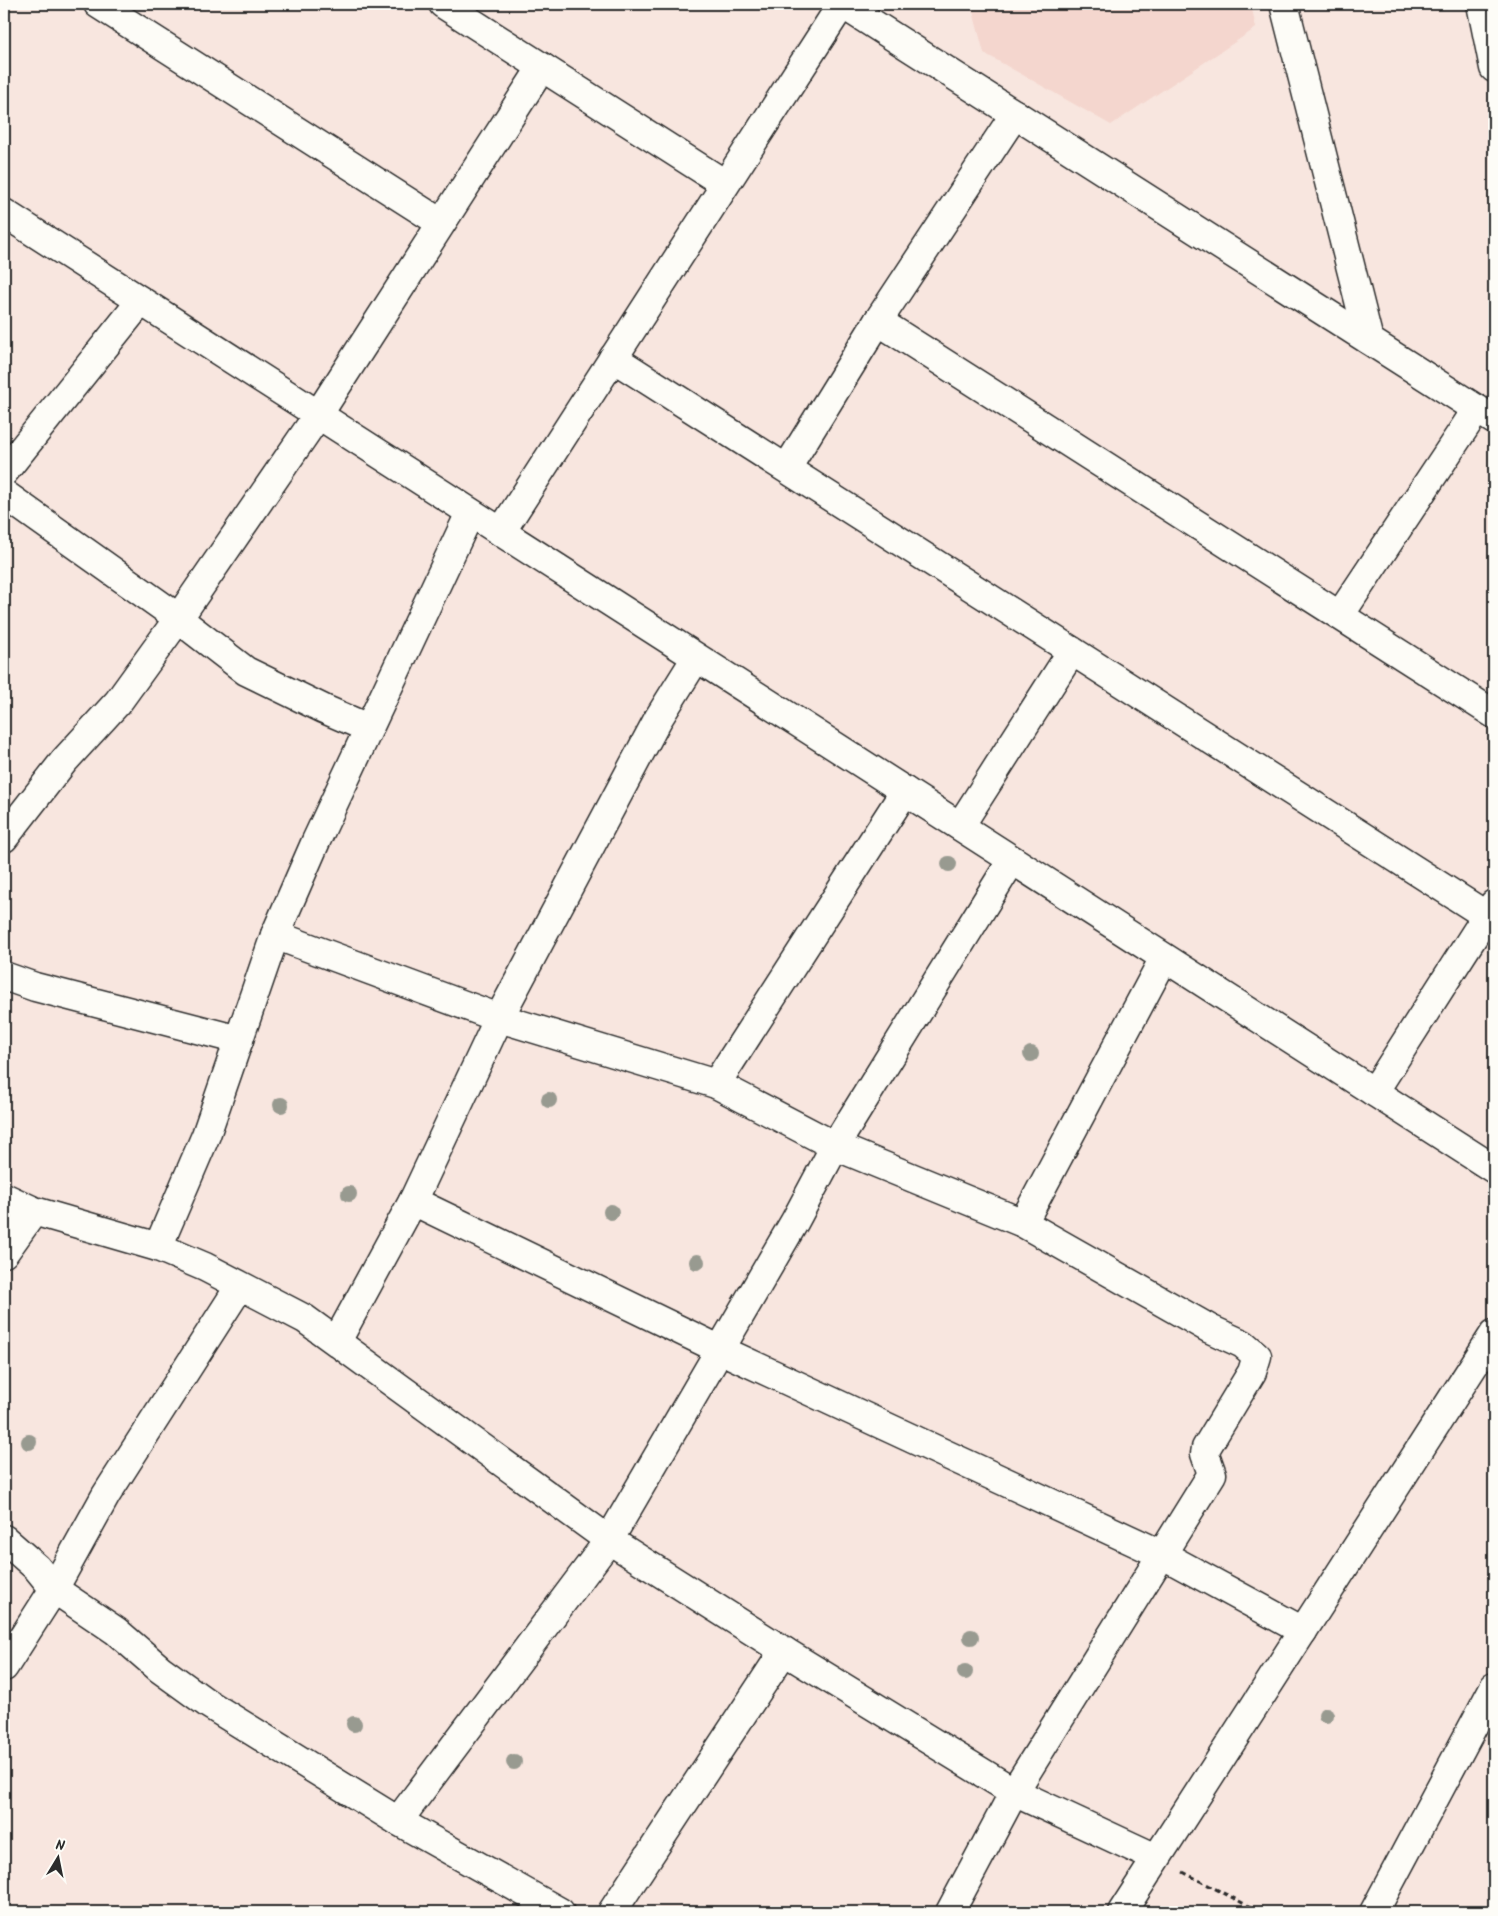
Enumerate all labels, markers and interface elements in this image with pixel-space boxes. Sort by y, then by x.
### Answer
north arrow [32,1834,82,1884]
text: N [54,1835,67,1858]

